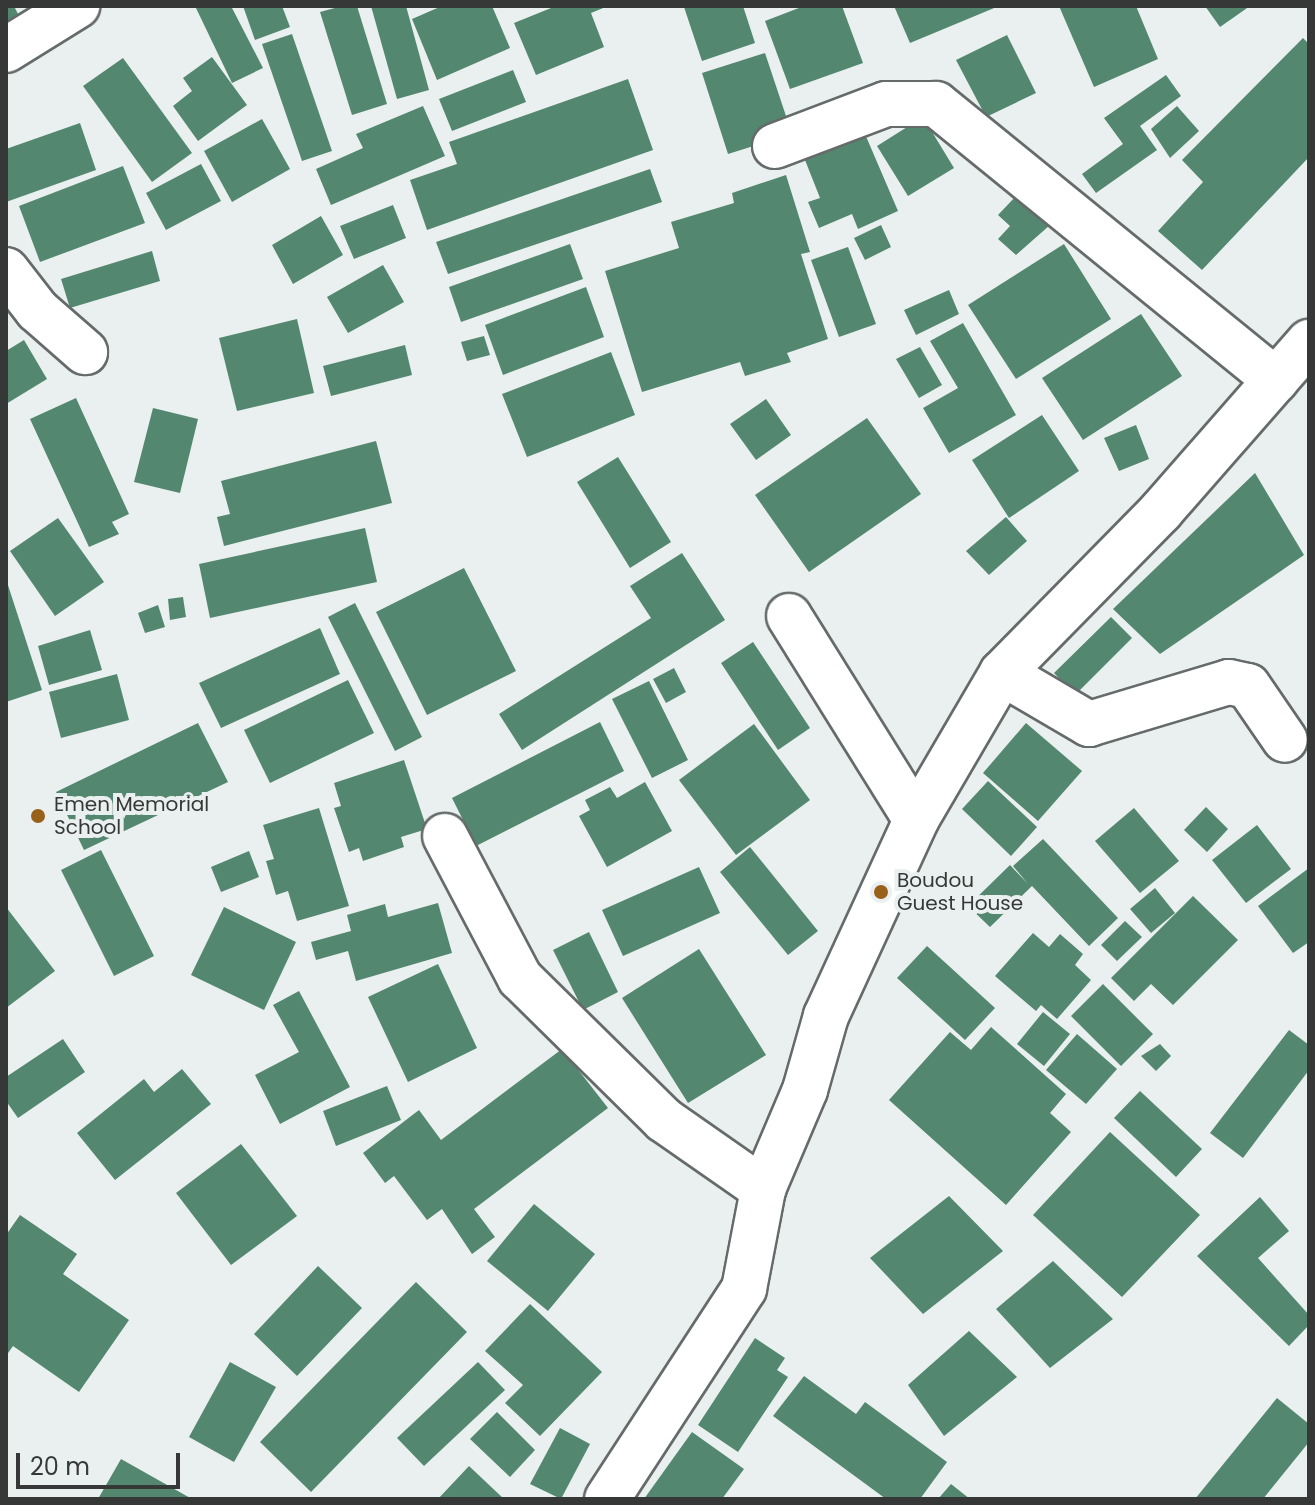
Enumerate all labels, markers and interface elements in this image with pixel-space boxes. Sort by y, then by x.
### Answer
place label: Emen Memorial School [54,792,209,839]
marker: Emen Memorial School [29,807,47,825]
place label: Boudou Guest House [897,868,1023,915]
marker: Boudou Guest House [872,883,890,901]
scale bar [20,1437,184,1487]
text: 20 m [30,1450,90,1483]

